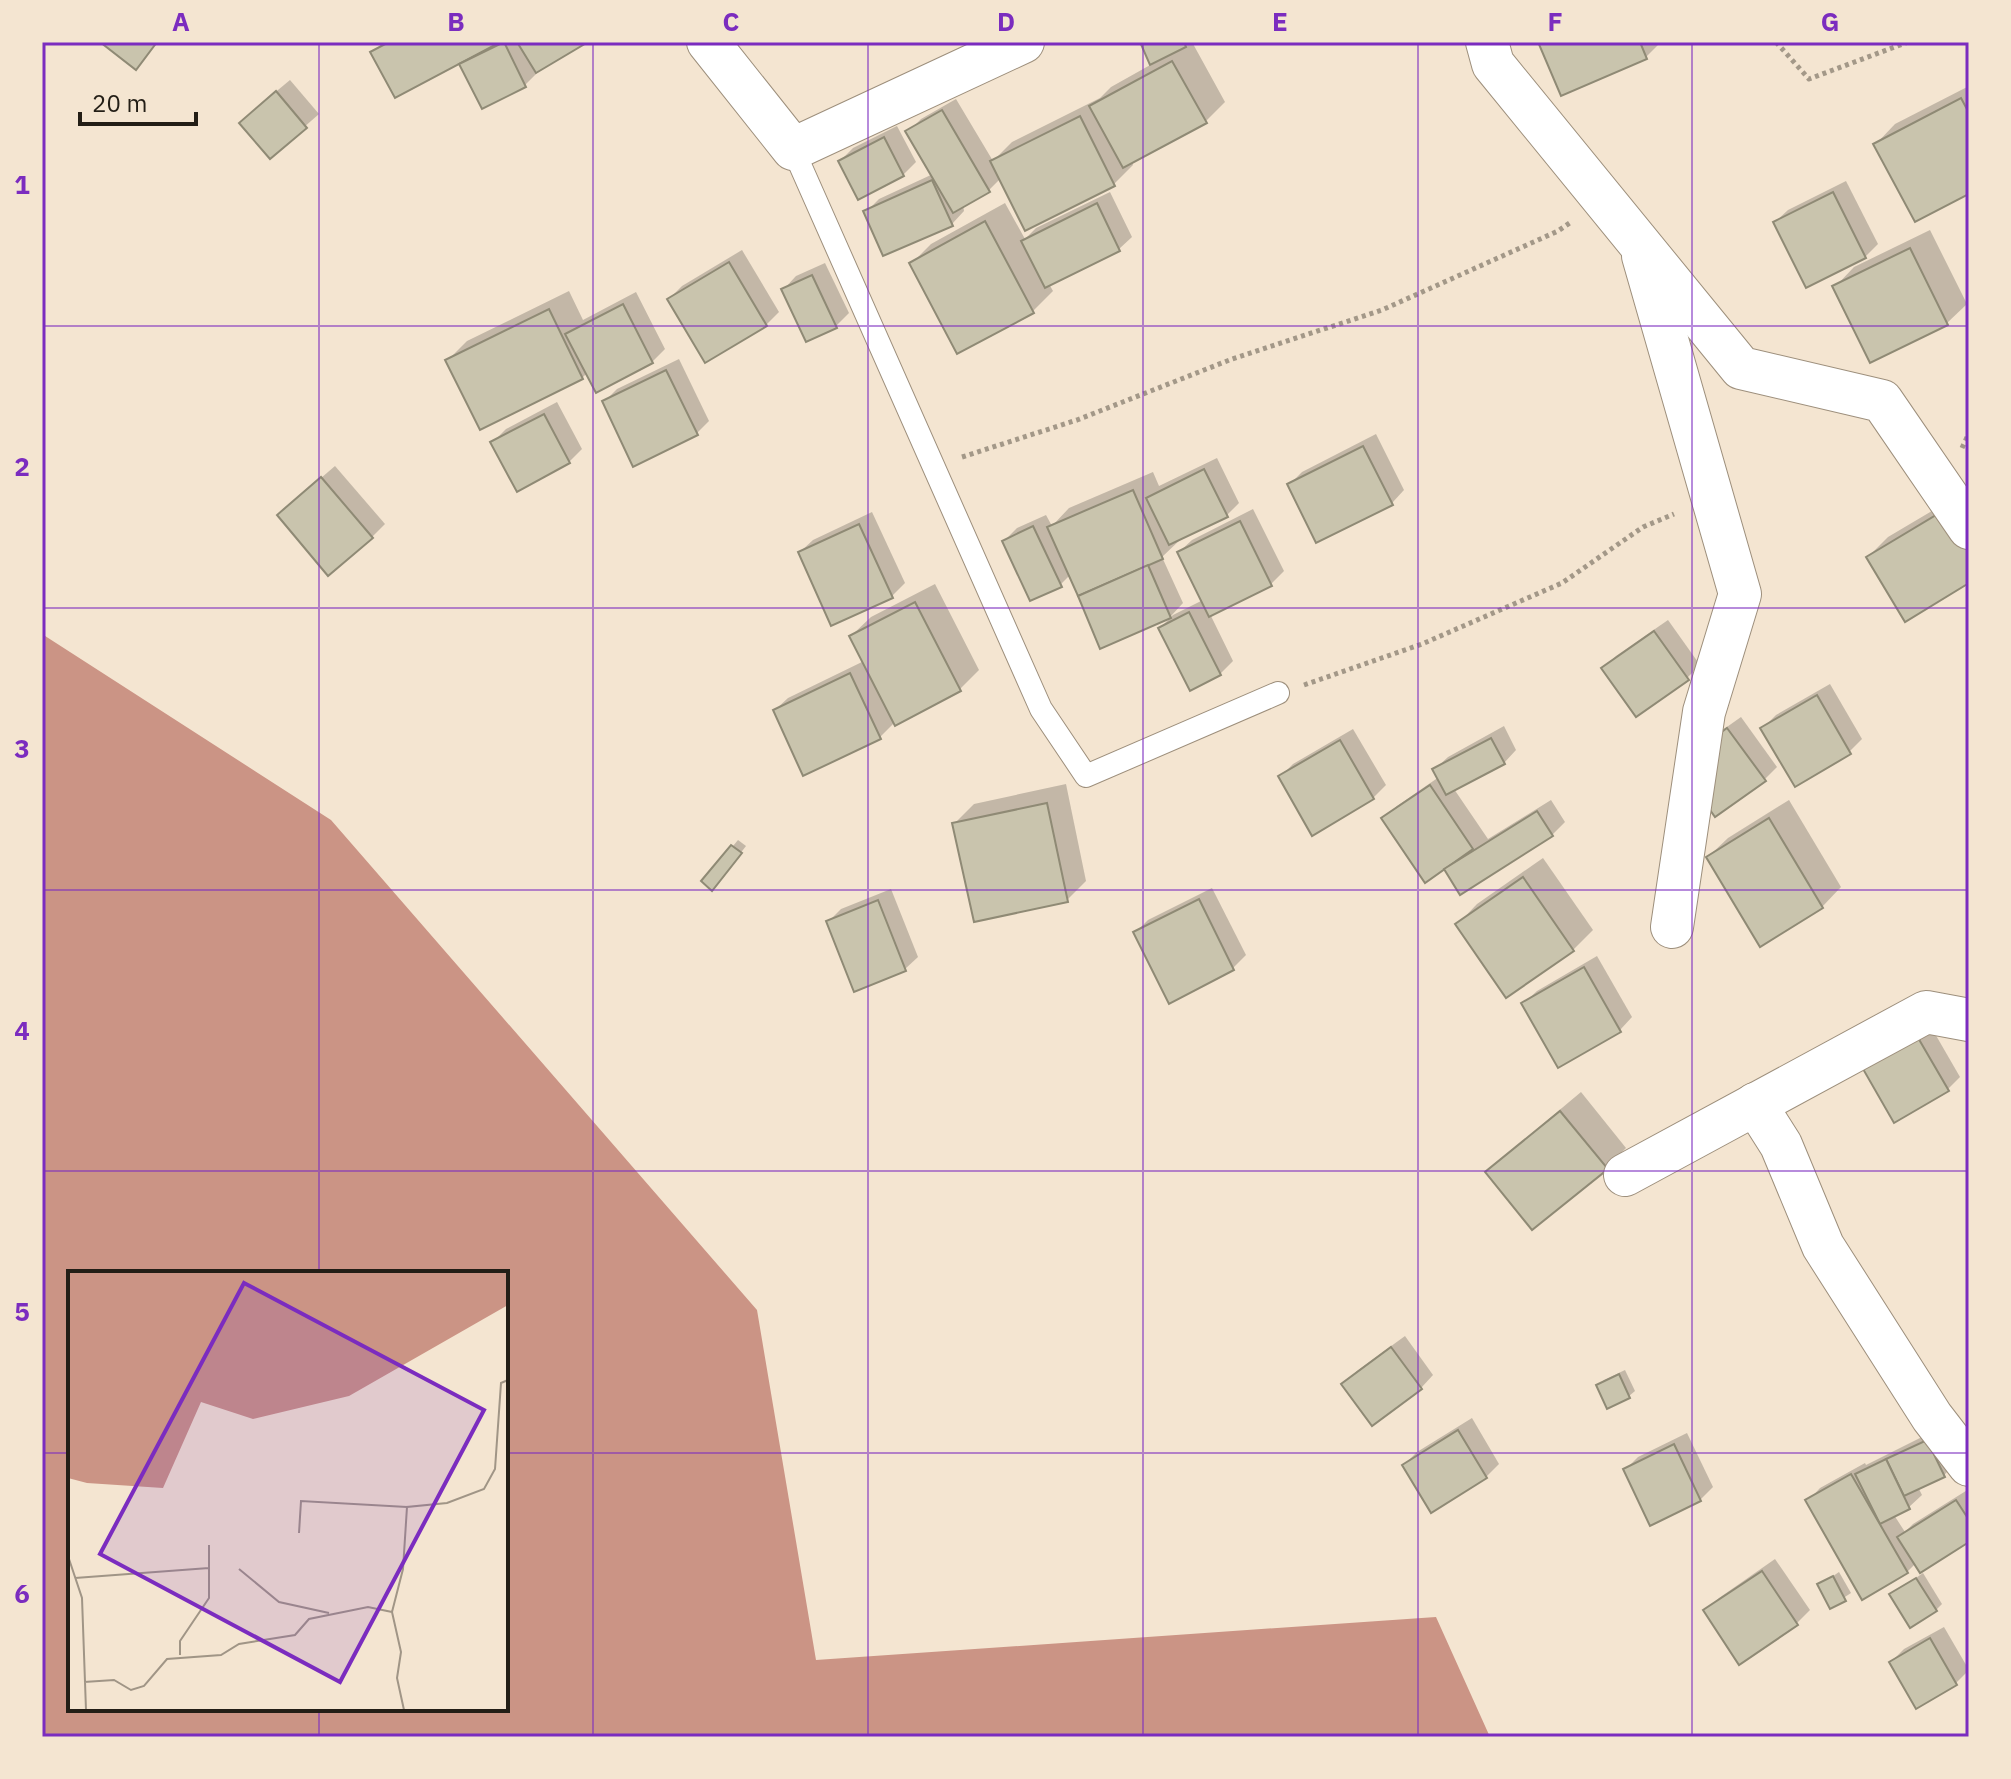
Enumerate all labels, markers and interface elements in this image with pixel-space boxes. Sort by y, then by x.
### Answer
text: A [172,4,190,38]
text: B [447,4,465,38]
text: C [723,4,740,38]
text: D [997,4,1015,38]
text: E [1272,4,1288,38]
text: F [1547,4,1563,38]
text: G [1821,4,1839,38]
scale bar [80,76,196,126]
text: 20 m [92,87,147,119]
text: 1 [14,167,30,201]
text: 2 [14,449,30,483]
text: 3 [14,731,30,765]
text: 4 [14,1013,30,1047]
inset map [68,1271,508,1711]
text: 5 [14,1294,30,1328]
text: 6 [14,1576,30,1610]

